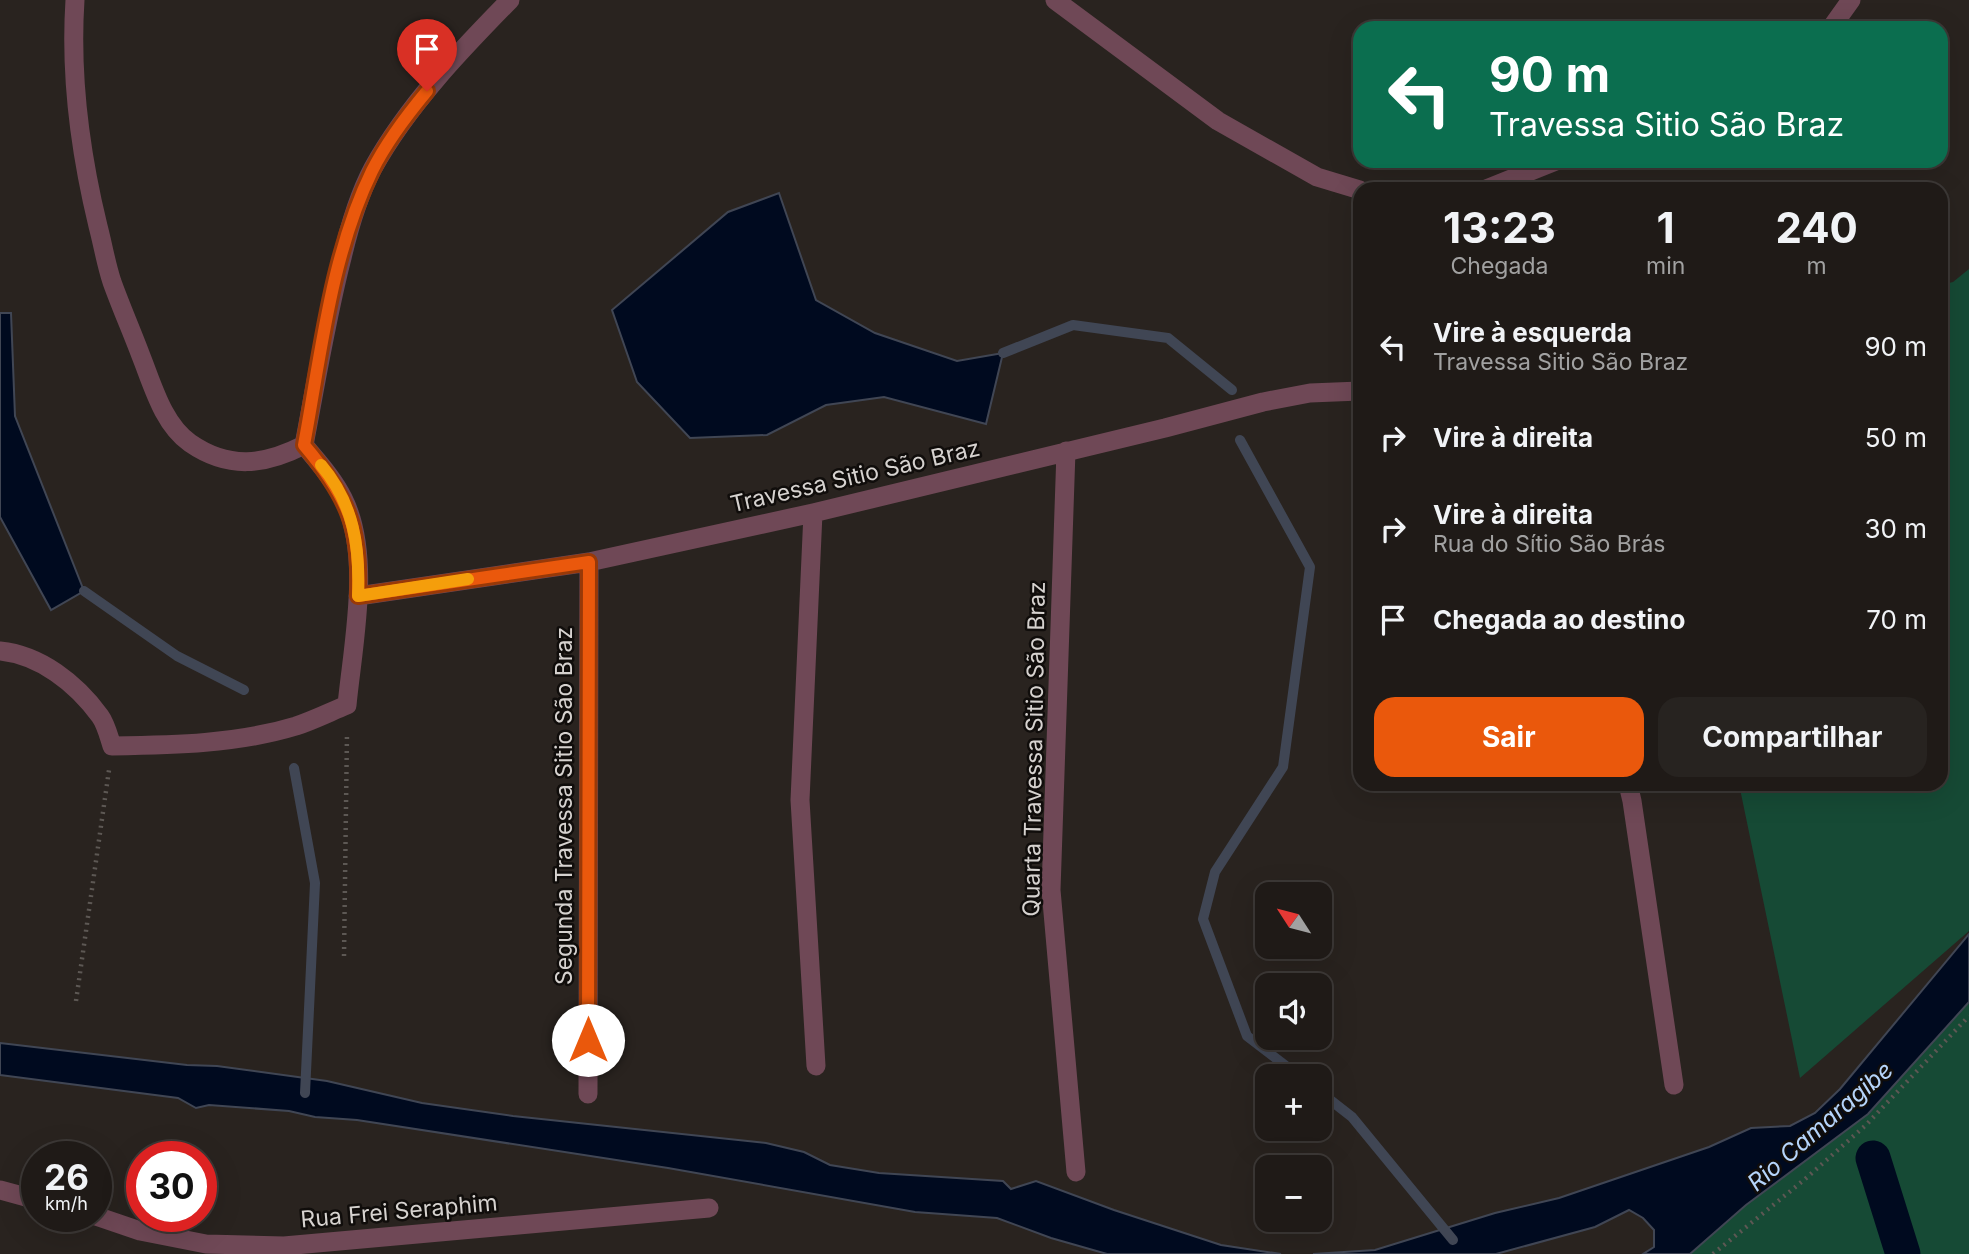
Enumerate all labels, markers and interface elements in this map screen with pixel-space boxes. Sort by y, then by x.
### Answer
pin [397,19,457,91]
icon: arrive [408,30,446,68]
text: 90 m [1489,45,1610,104]
icon: left [1374,49,1465,140]
text: Travessa Sitio São Braz [1489,105,1844,144]
text: 13:23 [1443,202,1556,253]
text: 1 [1657,202,1675,253]
text: 240 [1775,202,1858,253]
text: Chegada [1451,252,1548,280]
text: min [1646,252,1685,280]
text: m [1807,252,1827,280]
text: Vire à esquerda [1433,317,1632,348]
icon: left [1374,328,1412,366]
text: 90 m [1864,331,1927,362]
text: Travessa Sitio São Braz [1433,348,1688,376]
icon: right [1374,419,1412,457]
text: Vire à direita [1433,422,1593,453]
text: 50 m [1865,422,1927,453]
street label: Travessa Sitio São Braz [727,434,983,518]
text: Vire à direita [1433,499,1593,530]
icon: right [1374,510,1412,548]
text: 30 m [1864,513,1927,544]
text: Rua do Sítio São Brás [1433,530,1666,558]
street label: Quarta Travessa Sitio São Braz [1017,581,1051,917]
icon: arrive [1374,601,1412,639]
text: Chegada ao destino [1433,604,1685,635]
text: 70 m [1866,604,1927,635]
street label: Segunda Travessa Sitio São Braz [550,627,578,985]
button: Sair [1374,697,1644,777]
button: Compartilhar [1658,697,1927,777]
north arrow [1255,882,1332,959]
map controls [1255,882,1332,1232]
button: sound [1255,973,1332,1050]
position arrow [551,1003,625,1077]
water label: Rio Camaragibe [1741,1055,1899,1197]
button: + [1255,1064,1332,1141]
speed limit sign: 30 [126,1141,217,1232]
button: − [1255,1155,1332,1232]
text: 26 [44,1156,89,1198]
street label: Rua Frei Seraphim [299,1188,499,1234]
text: km/h [45,1193,88,1214]

